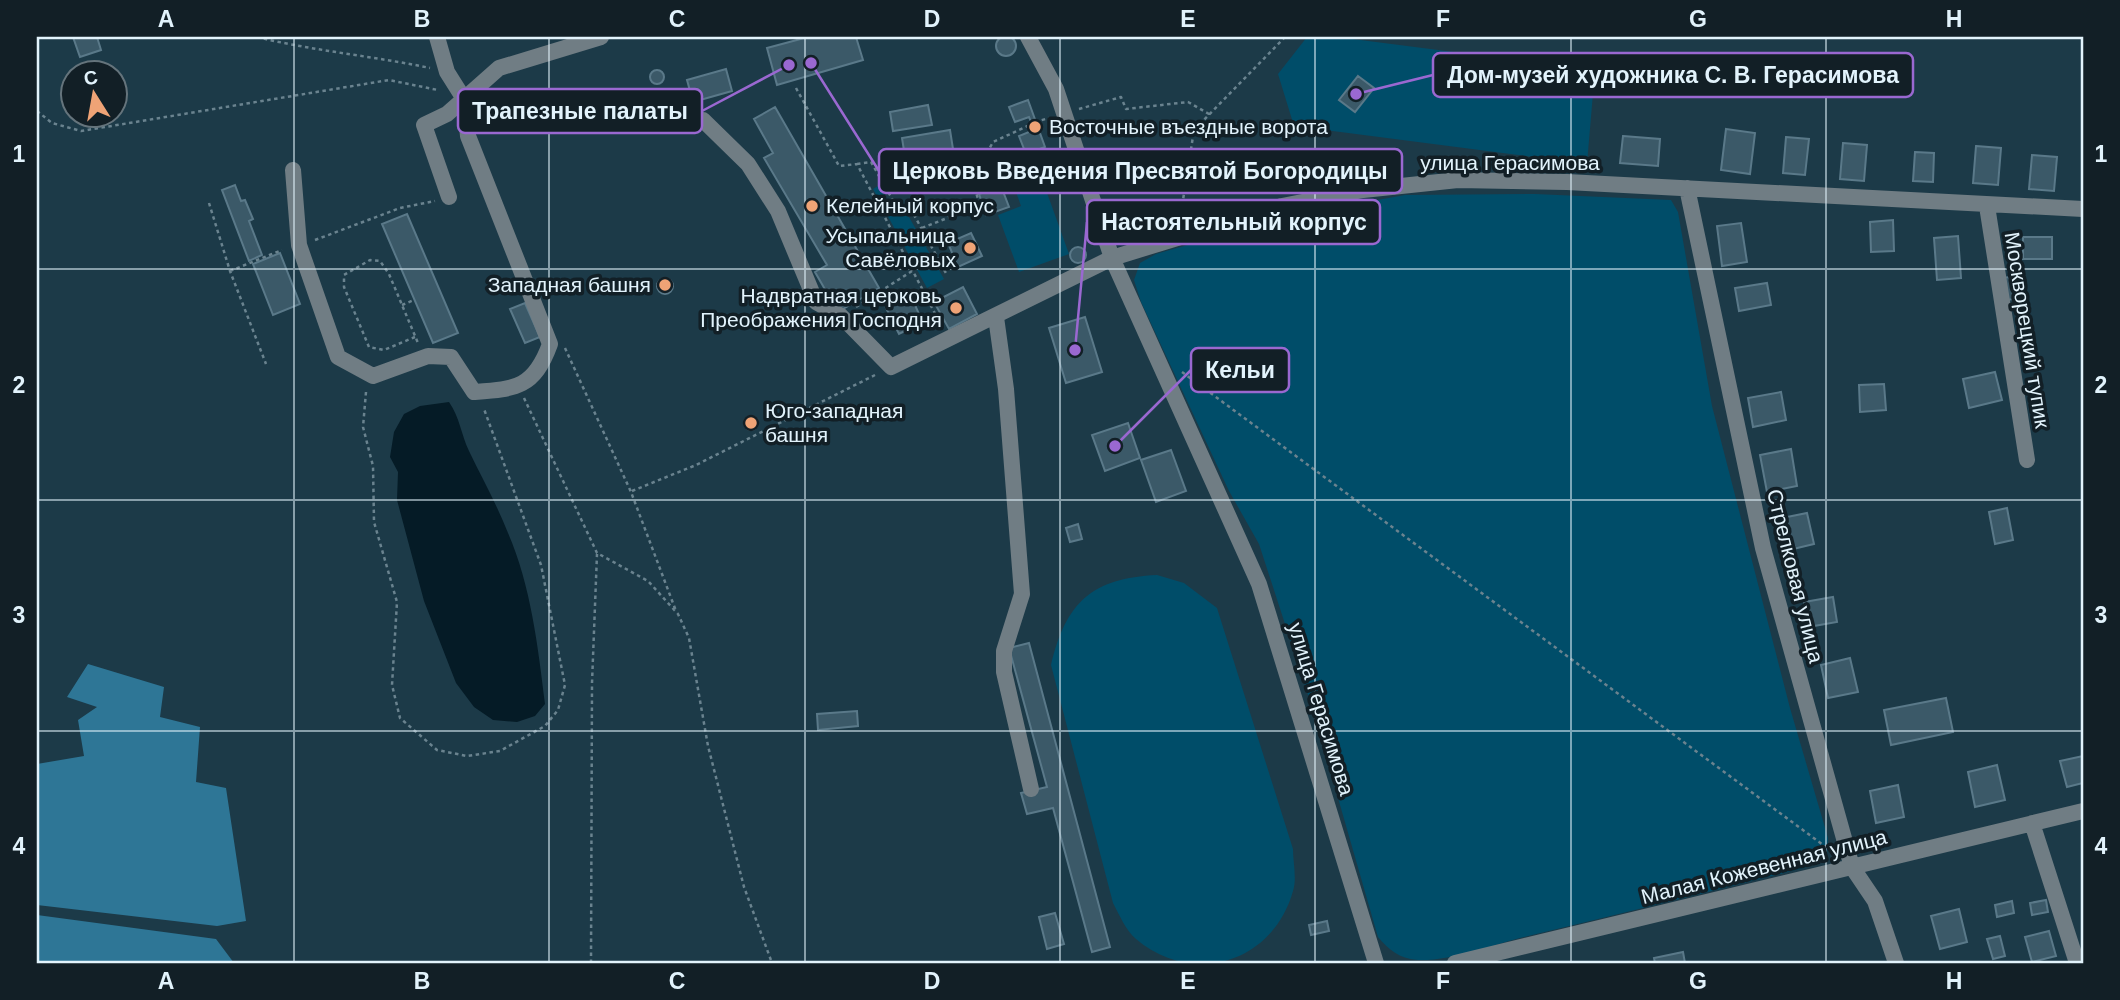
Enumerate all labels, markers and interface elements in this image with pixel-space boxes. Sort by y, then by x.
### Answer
text: A [158,6,174,32]
text: B [414,6,430,32]
text: C [669,6,685,32]
text: D [924,6,940,32]
text: E [1180,6,1196,32]
text: F [1436,6,1450,32]
text: G [1689,6,1707,32]
text: H [1946,6,1962,32]
callout: Дом-музей художника С. В. Герасимова [1433,53,1913,97]
north arrow [60,60,130,130]
text: Дом-музей художника С. В. Герасимова [1447,62,1899,88]
text: С [82,66,100,89]
callout: Трапезные палаты [458,89,702,133]
text: Трапезные палаты [472,98,688,124]
place label: Восточные въездные ворота [1049,115,1328,138]
marker: Восточные въездные ворота [1027,119,1043,135]
text: 1 [13,141,26,167]
text: 1 [2095,141,2108,167]
callout: Церковь Введения Пресвятой Богородицы [879,149,1402,193]
street label: улица Герасимова [1420,151,1600,174]
text: Церковь Введения Пресвятой Богородицы [892,158,1388,184]
place label: Келейный корпус [826,194,994,217]
marker: Келейный корпус [804,198,820,214]
callout: Настоятельный корпус [1087,200,1380,244]
text: Настоятельный корпус [1101,209,1367,235]
place label: Усыпальница Савёловых [825,224,956,271]
street label: Москворецкий тупик [2001,230,2054,430]
marker: Усыпальница Савёловых [962,240,978,256]
place label: Западная башня [488,273,651,296]
marker: Западная башня [657,277,673,293]
place label: Надвратная церковь Преображения Господня [700,284,942,331]
marker: Надвратная церковь Преображения Господня [948,300,964,316]
callout: Кельи [1191,348,1289,392]
text: Кельи [1205,357,1275,383]
text: 2 [13,372,25,398]
text: 2 [2095,372,2107,398]
place label: Юго-западная башня [765,399,903,446]
marker: Юго-западная башня [743,415,759,431]
street label: Стрелковая улица [1763,487,1828,665]
text: 3 [13,602,25,628]
text: 3 [2095,602,2107,628]
street label: улица Герасимова [1284,620,1359,798]
street label: Малая Кожевенная улица [1639,825,1889,908]
text: 4 [13,833,26,859]
text: 4 [2095,833,2108,859]
text: A [158,968,174,994]
text: B [414,968,430,994]
text: C [669,968,685,994]
text: D [924,968,940,994]
text: E [1180,968,1196,994]
text: F [1436,968,1450,994]
text: G [1689,968,1707,994]
text: H [1946,968,1962,994]

